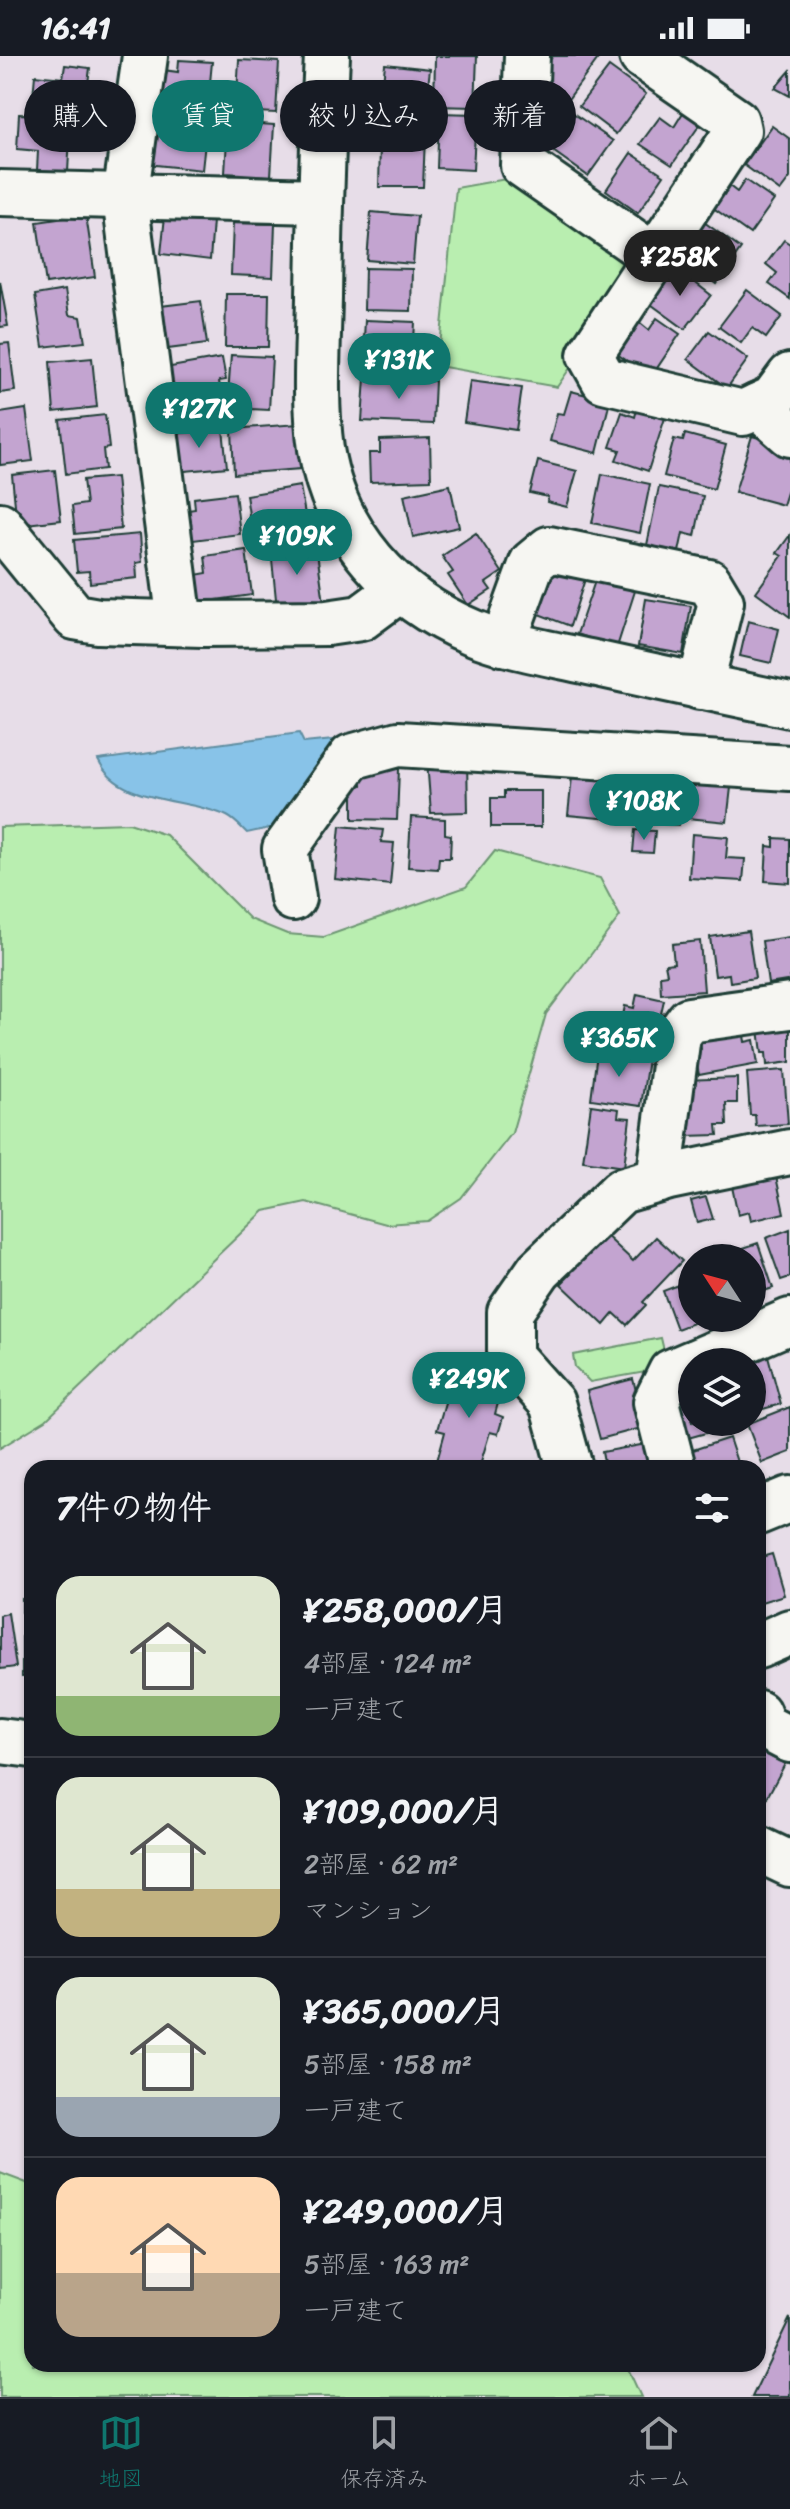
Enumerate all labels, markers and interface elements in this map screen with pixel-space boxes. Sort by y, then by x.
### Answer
text: 16:41 [40,1,111,55]
chip: 購入 [24,80,136,152]
chip: 賃貸 [152,80,264,152]
chip: 絞り込み [280,80,448,152]
chip: 新着 [464,80,576,152]
pin: ¥258K [624,230,736,298]
text: ¥258K [642,233,718,279]
pin: ¥131K [343,333,455,401]
text: ¥131K [366,336,432,382]
pin: ¥127K [143,382,255,450]
text: ¥127K [163,385,235,431]
pin: ¥109K [241,509,353,577]
text: ¥109K [260,512,334,558]
pin: ¥108K [588,774,700,842]
text: ¥108K [607,777,681,823]
pin: ¥365K [563,1011,675,1079]
text: ¥365K [581,1014,657,1060]
north arrow [678,1244,766,1332]
map controls [678,1244,766,1436]
button: layers [678,1348,766,1436]
pin: ¥249K [413,1352,525,1420]
text: ¥249K [430,1355,508,1401]
text: 7件の物件 [56,1478,211,1538]
icon: filters [690,1486,734,1530]
text: ¥258,000/月 [304,1580,508,1640]
icon: home [120,1608,216,1704]
text: 4部屋 · 124 m² [304,1640,472,1686]
text: 一戸建て [304,1686,408,1732]
text: ¥109,000/月 [304,1781,504,1841]
icon: home [120,1809,216,1905]
text: 2部屋 · 62 m² [304,1841,458,1887]
text: マンション [304,1887,433,1933]
text: ¥365,000/月 [304,1981,506,2041]
icon: home [120,2009,216,2105]
text: 5部屋 · 158 m² [304,2041,472,2087]
text: 一戸建て [304,2087,408,2133]
text: ¥249,000/月 [304,2181,509,2241]
icon: home [120,2209,216,2305]
text: 5部屋 · 163 m² [304,2241,470,2287]
text: 一戸建て [304,2287,408,2333]
tab: 地図 [99,2411,143,2498]
tab: 保存済み [340,2411,428,2498]
tab: ホーム [626,2411,691,2498]

